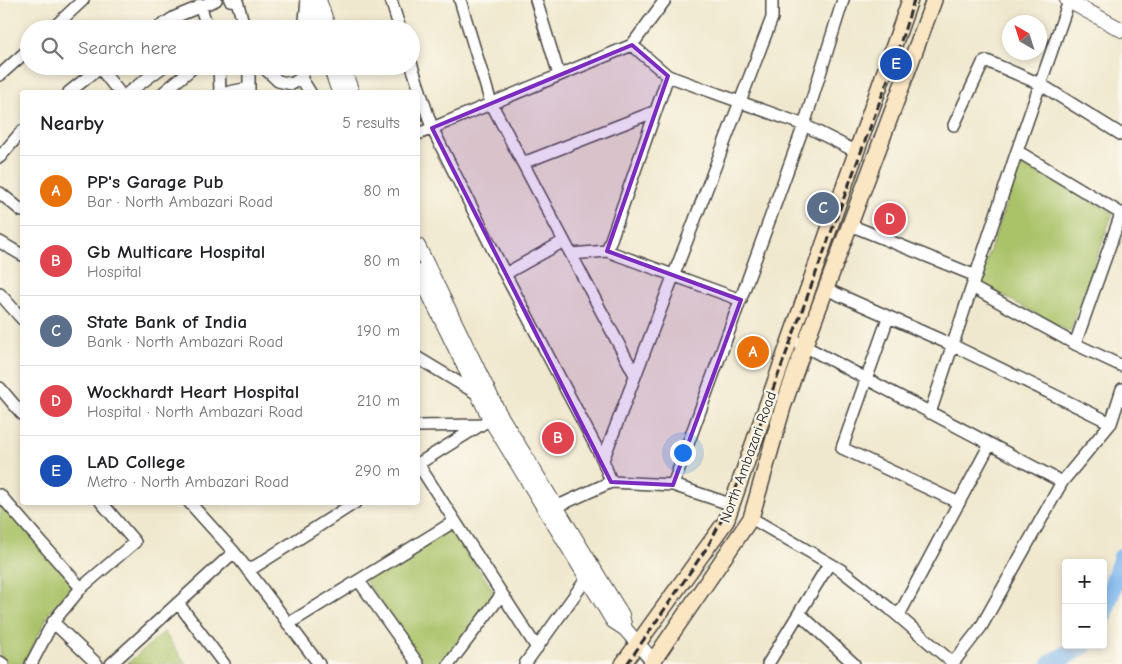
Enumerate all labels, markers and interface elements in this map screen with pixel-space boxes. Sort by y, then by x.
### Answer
north arrow [1002,15,1047,60]
search box [20,20,420,75]
icon: search [38,34,66,62]
text: Search here [78,37,177,59]
pin: E [880,45,912,83]
text: Nearby [40,111,104,135]
text: 5 results [342,114,400,132]
text: PP's Garage Pub [87,171,223,193]
text: A [52,182,60,200]
text: 80 m [363,182,400,200]
pin: C [807,189,839,227]
text: Bar · North Ambazari Road [87,193,273,211]
pin: D [874,200,906,238]
text: Gb Multicare Hospital [87,241,265,263]
text: B [51,252,61,270]
text: 80 m [363,252,400,270]
text: Hospital [87,263,142,281]
text: State Bank of India [87,311,247,333]
text: C [51,322,61,340]
text: 190 m [357,322,400,340]
text: Bank · North Ambazari Road [87,333,283,351]
pin: A [737,333,769,371]
text: Wockhardt Heart Hospital [87,381,299,403]
street label: North Ambazari Road [716,389,780,525]
text: D [51,392,61,410]
text: 210 m [357,392,400,410]
text: Hospital · North Ambazari Road [87,403,303,421]
pin: B [542,419,574,457]
your location [670,440,696,466]
text: LAD College [87,451,185,473]
text: E [51,462,61,480]
text: 290 m [355,462,400,480]
text: Metro · North Ambazari Road [87,473,289,491]
map controls [1062,559,1107,649]
button: + [1062,559,1107,604]
button: − [1062,604,1107,649]

